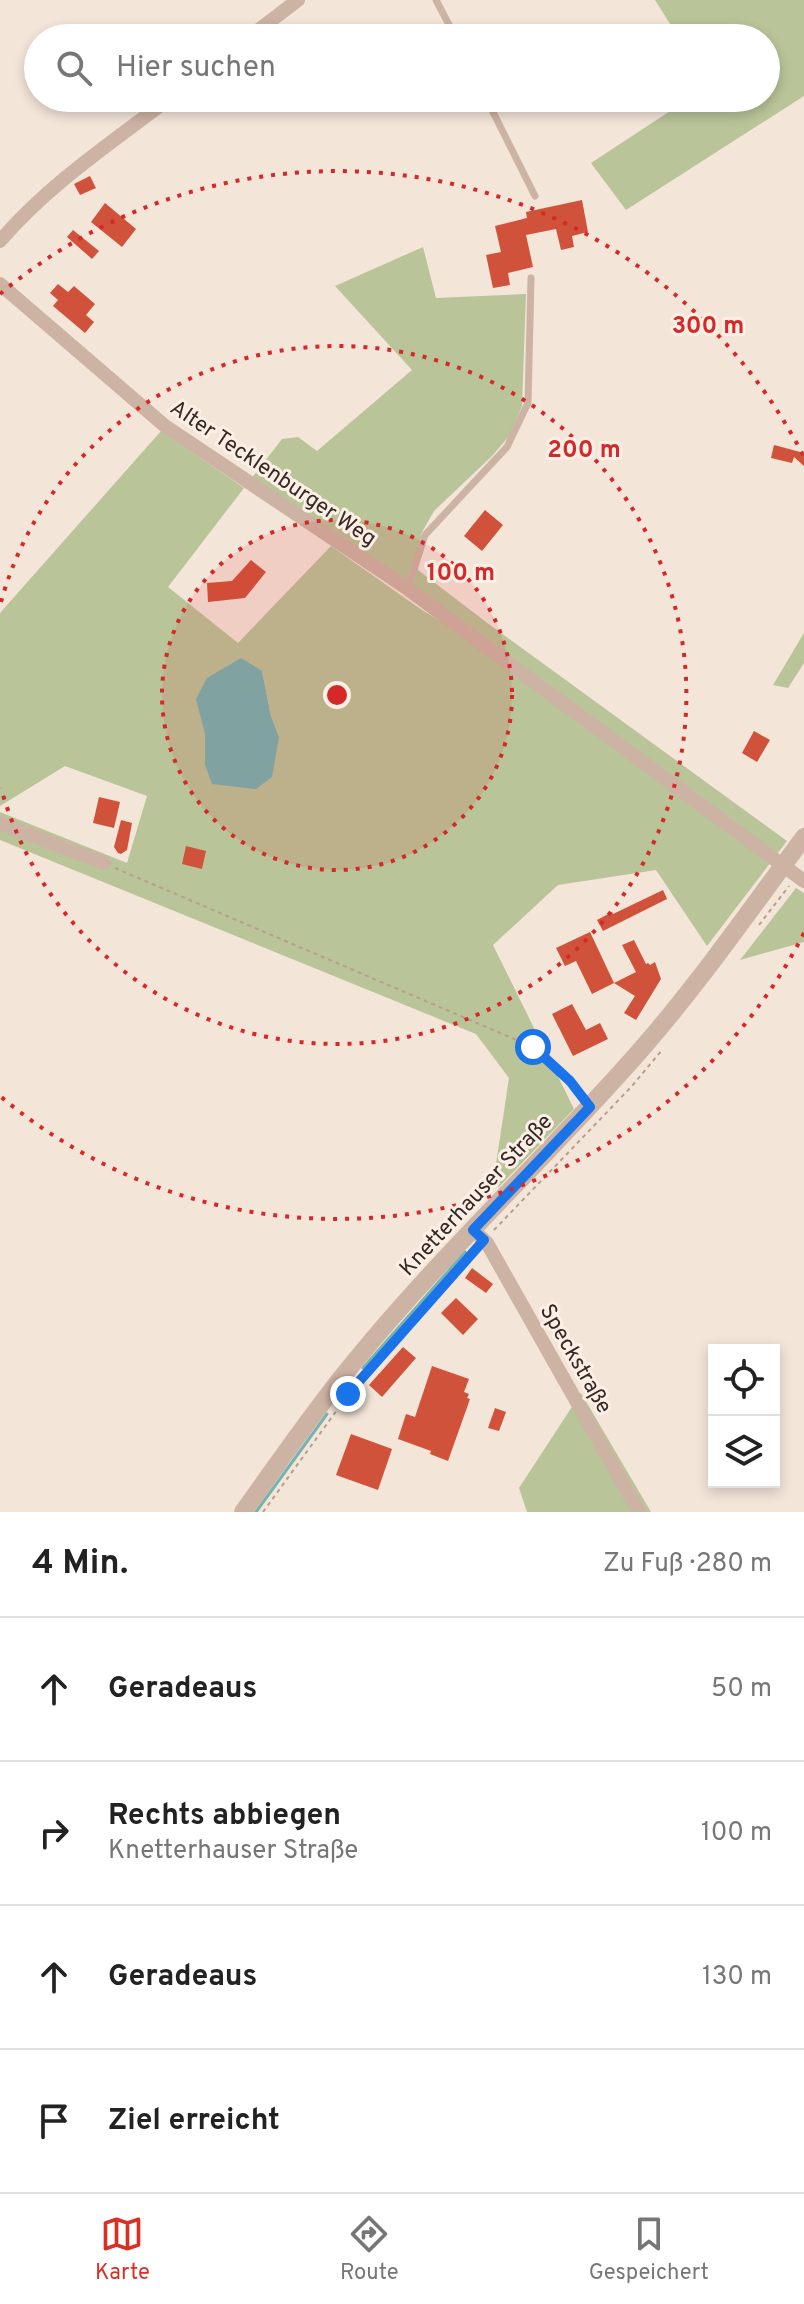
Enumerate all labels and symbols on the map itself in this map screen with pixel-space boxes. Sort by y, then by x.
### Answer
text: 300 m [672,312,744,342]
street label: Alter Tecklenburger Weg [164,395,381,553]
text: 200 m [547,436,621,466]
text: 100 m [427,559,495,589]
centre of rings [323,681,351,709]
route start [515,1029,551,1065]
street label: Knetterhauser Straße [395,1109,559,1282]
street label: Speckstraße [533,1300,617,1419]
route end [330,1376,366,1412]

